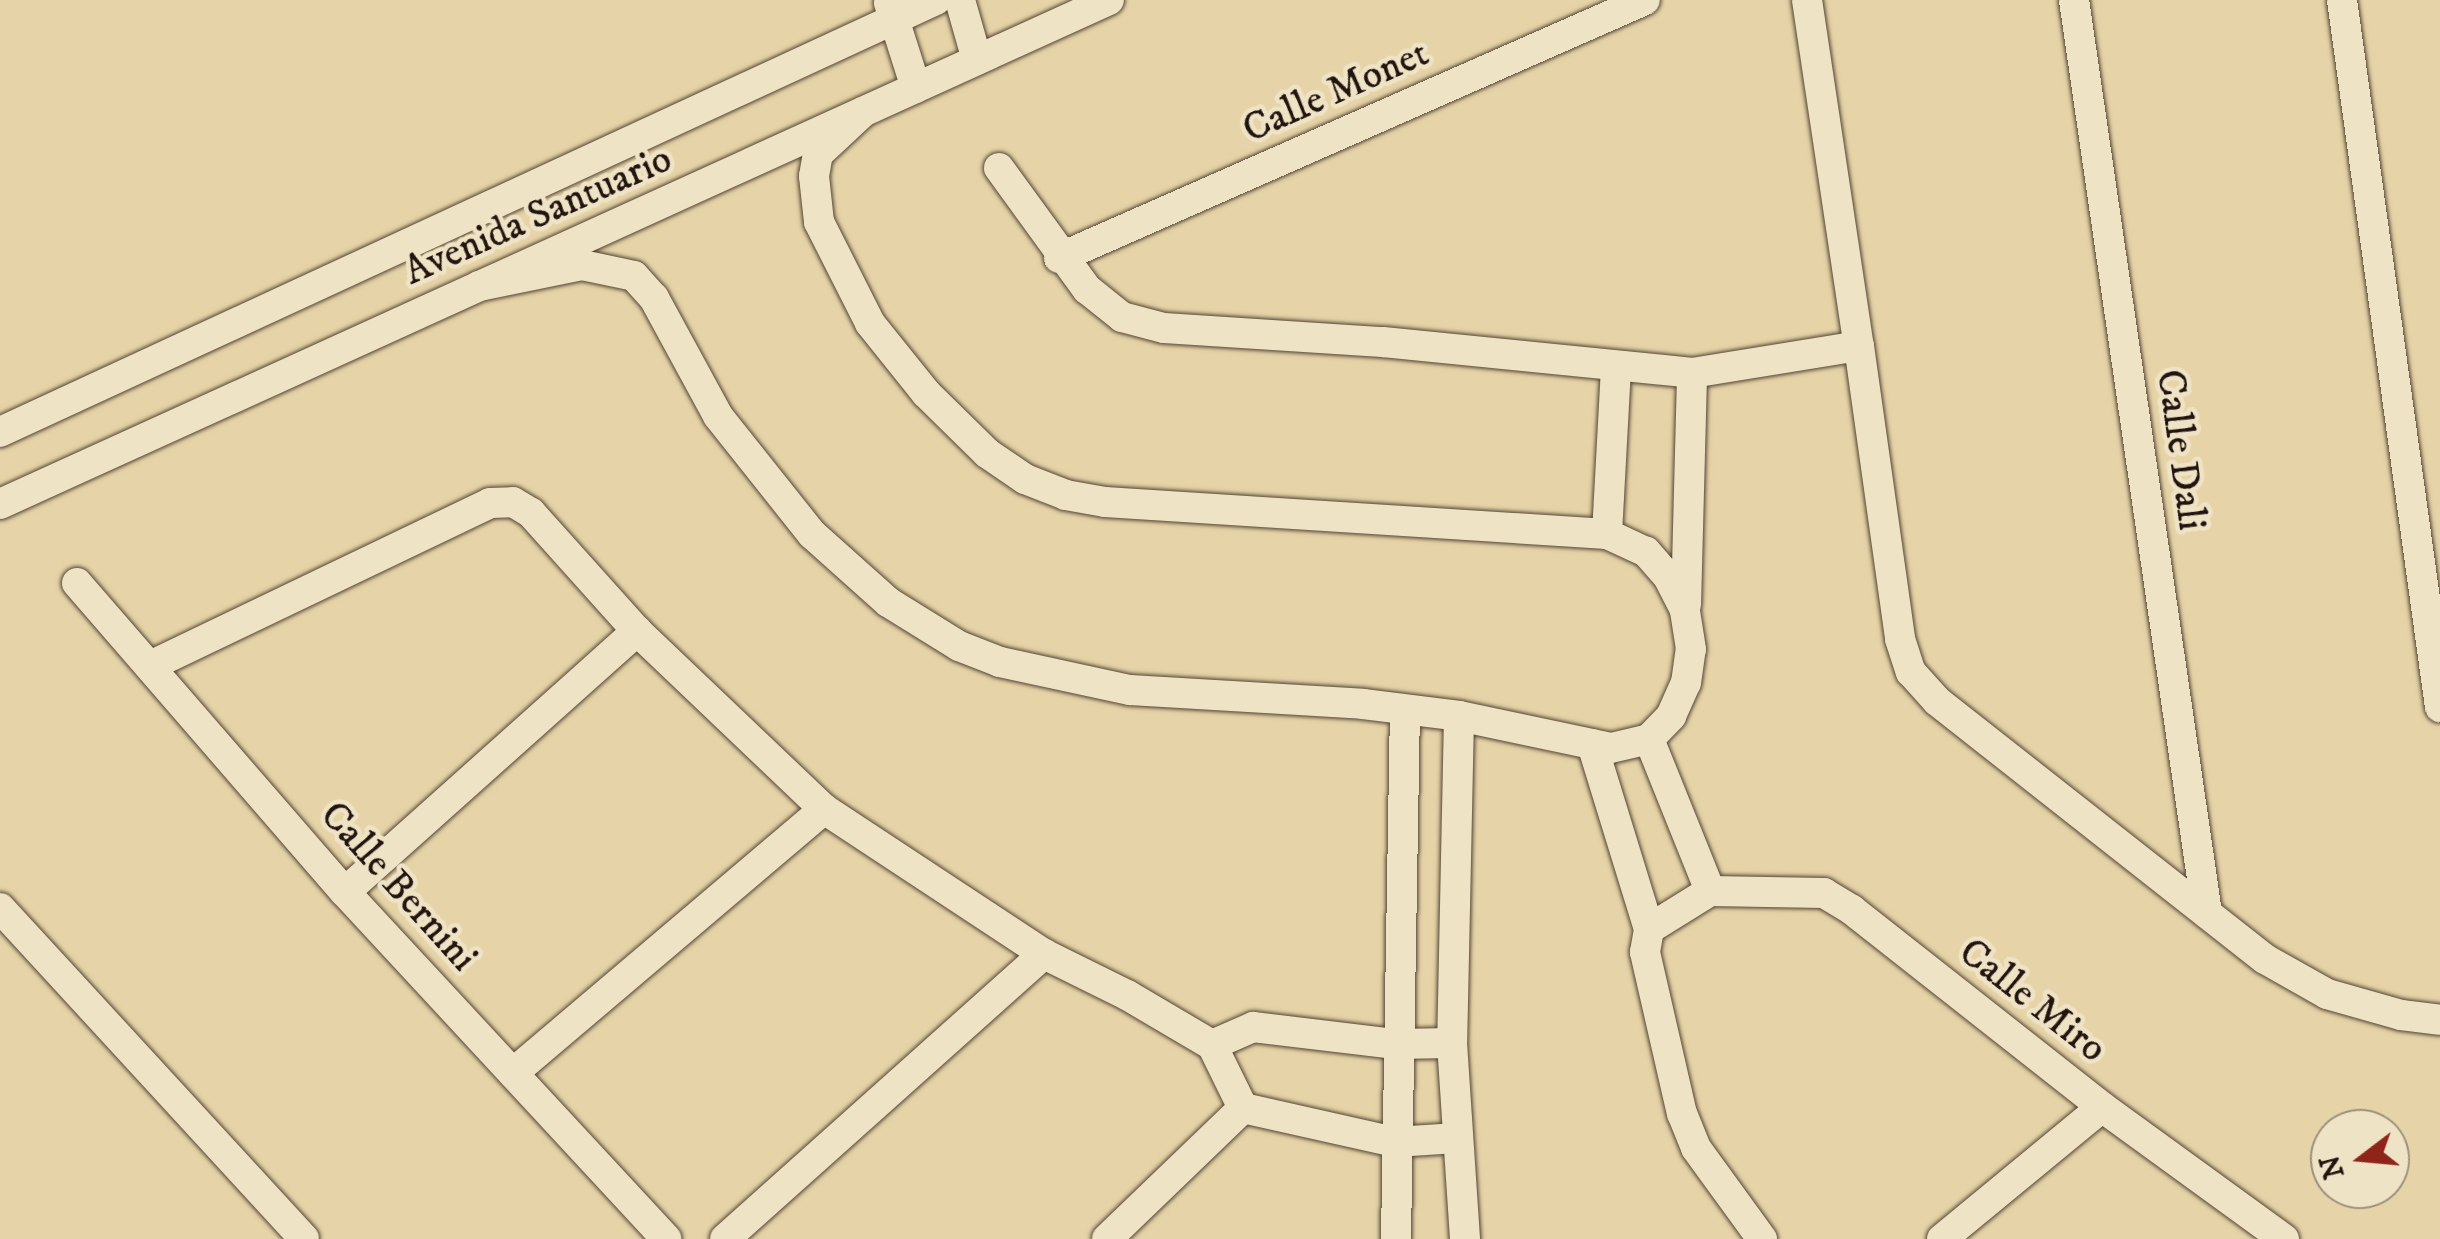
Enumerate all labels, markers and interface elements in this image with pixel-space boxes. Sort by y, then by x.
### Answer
street label: Calle Monet [1236,30,1436,154]
street label: Avenida Santuario [397,136,679,296]
street label: Calle Dali [2145,367,2215,533]
street label: Calle Bernini [309,792,487,982]
street label: Calle Miro [1949,929,2115,1073]
north arrow [2310,1109,2410,1209]
text: N [2313,1151,2353,1183]

